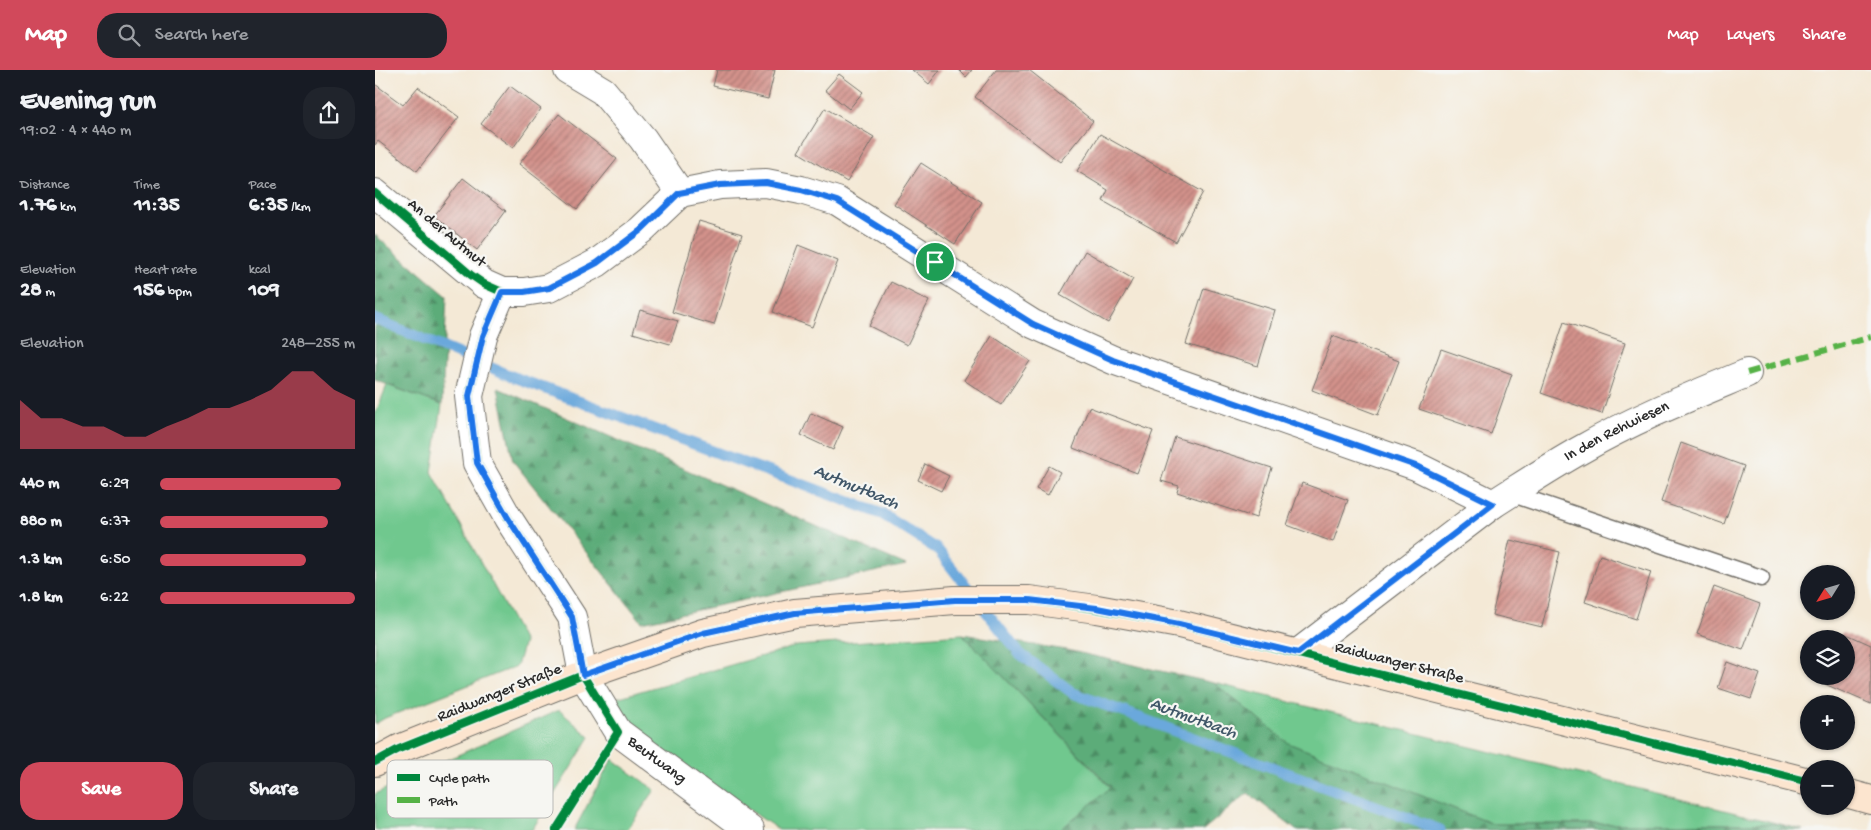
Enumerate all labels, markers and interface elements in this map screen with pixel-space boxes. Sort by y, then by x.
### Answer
search box [97,13,447,58]
text: Map [25,21,67,50]
icon: search [115,21,143,49]
text: Search here [155,24,248,47]
text: Map [1667,25,1699,46]
text: Layers [1727,25,1774,46]
text: Share [1802,25,1846,46]
text: Evening run [20,86,156,119]
button: share [303,87,355,139]
text: 19:02 · 4 × 440 m [20,122,131,141]
text: Distance [20,177,69,194]
text: Time [134,177,160,194]
text: Pace [249,177,276,194]
text: 1.76 [20,194,57,219]
text: 11:35 [134,194,180,219]
text: 6:35 [249,194,288,219]
street label: An der Autmut [403,196,490,273]
text: km [57,199,76,216]
text: /km [288,199,311,216]
pin [914,241,956,283]
icon: arrive [921,248,949,276]
text: Elevation [20,262,76,279]
text: Heart rate [134,262,197,279]
text: kcal [249,262,271,279]
text: 28 [20,279,42,304]
text: 156 [134,279,165,304]
text: 109 [249,279,280,304]
text: m [42,284,55,301]
text: bpm [165,284,192,301]
text: Elevation [20,335,84,354]
text: 248–255 m [281,335,355,354]
street label: In den Rehwiesen [1561,397,1673,467]
water label: Autmutbach [810,461,902,515]
text: 440 m [20,475,59,494]
text: 6:29 [100,475,129,494]
text: 880 m [20,513,62,532]
text: 6:37 [100,513,130,532]
text: 1.3 km [20,551,62,570]
text: 6:50 [100,551,131,570]
north arrow [1800,565,1855,620]
map controls [1800,565,1855,815]
text: 1.8 km [20,589,63,608]
text: 6:22 [100,589,129,608]
button: layers [1800,630,1855,685]
street label: Raidwanger Straße [1333,639,1466,689]
street label: Raidwanger Straße [435,660,566,728]
water label: Autmutbach [1147,694,1239,744]
button: + [1800,695,1855,750]
street label: Beutwang [623,732,690,789]
legend [387,760,553,818]
button: − [1800,760,1855,815]
button: Save [20,762,183,820]
button: Share [193,762,355,820]
text: Cycle path [429,771,490,788]
text: Path [428,794,458,811]

